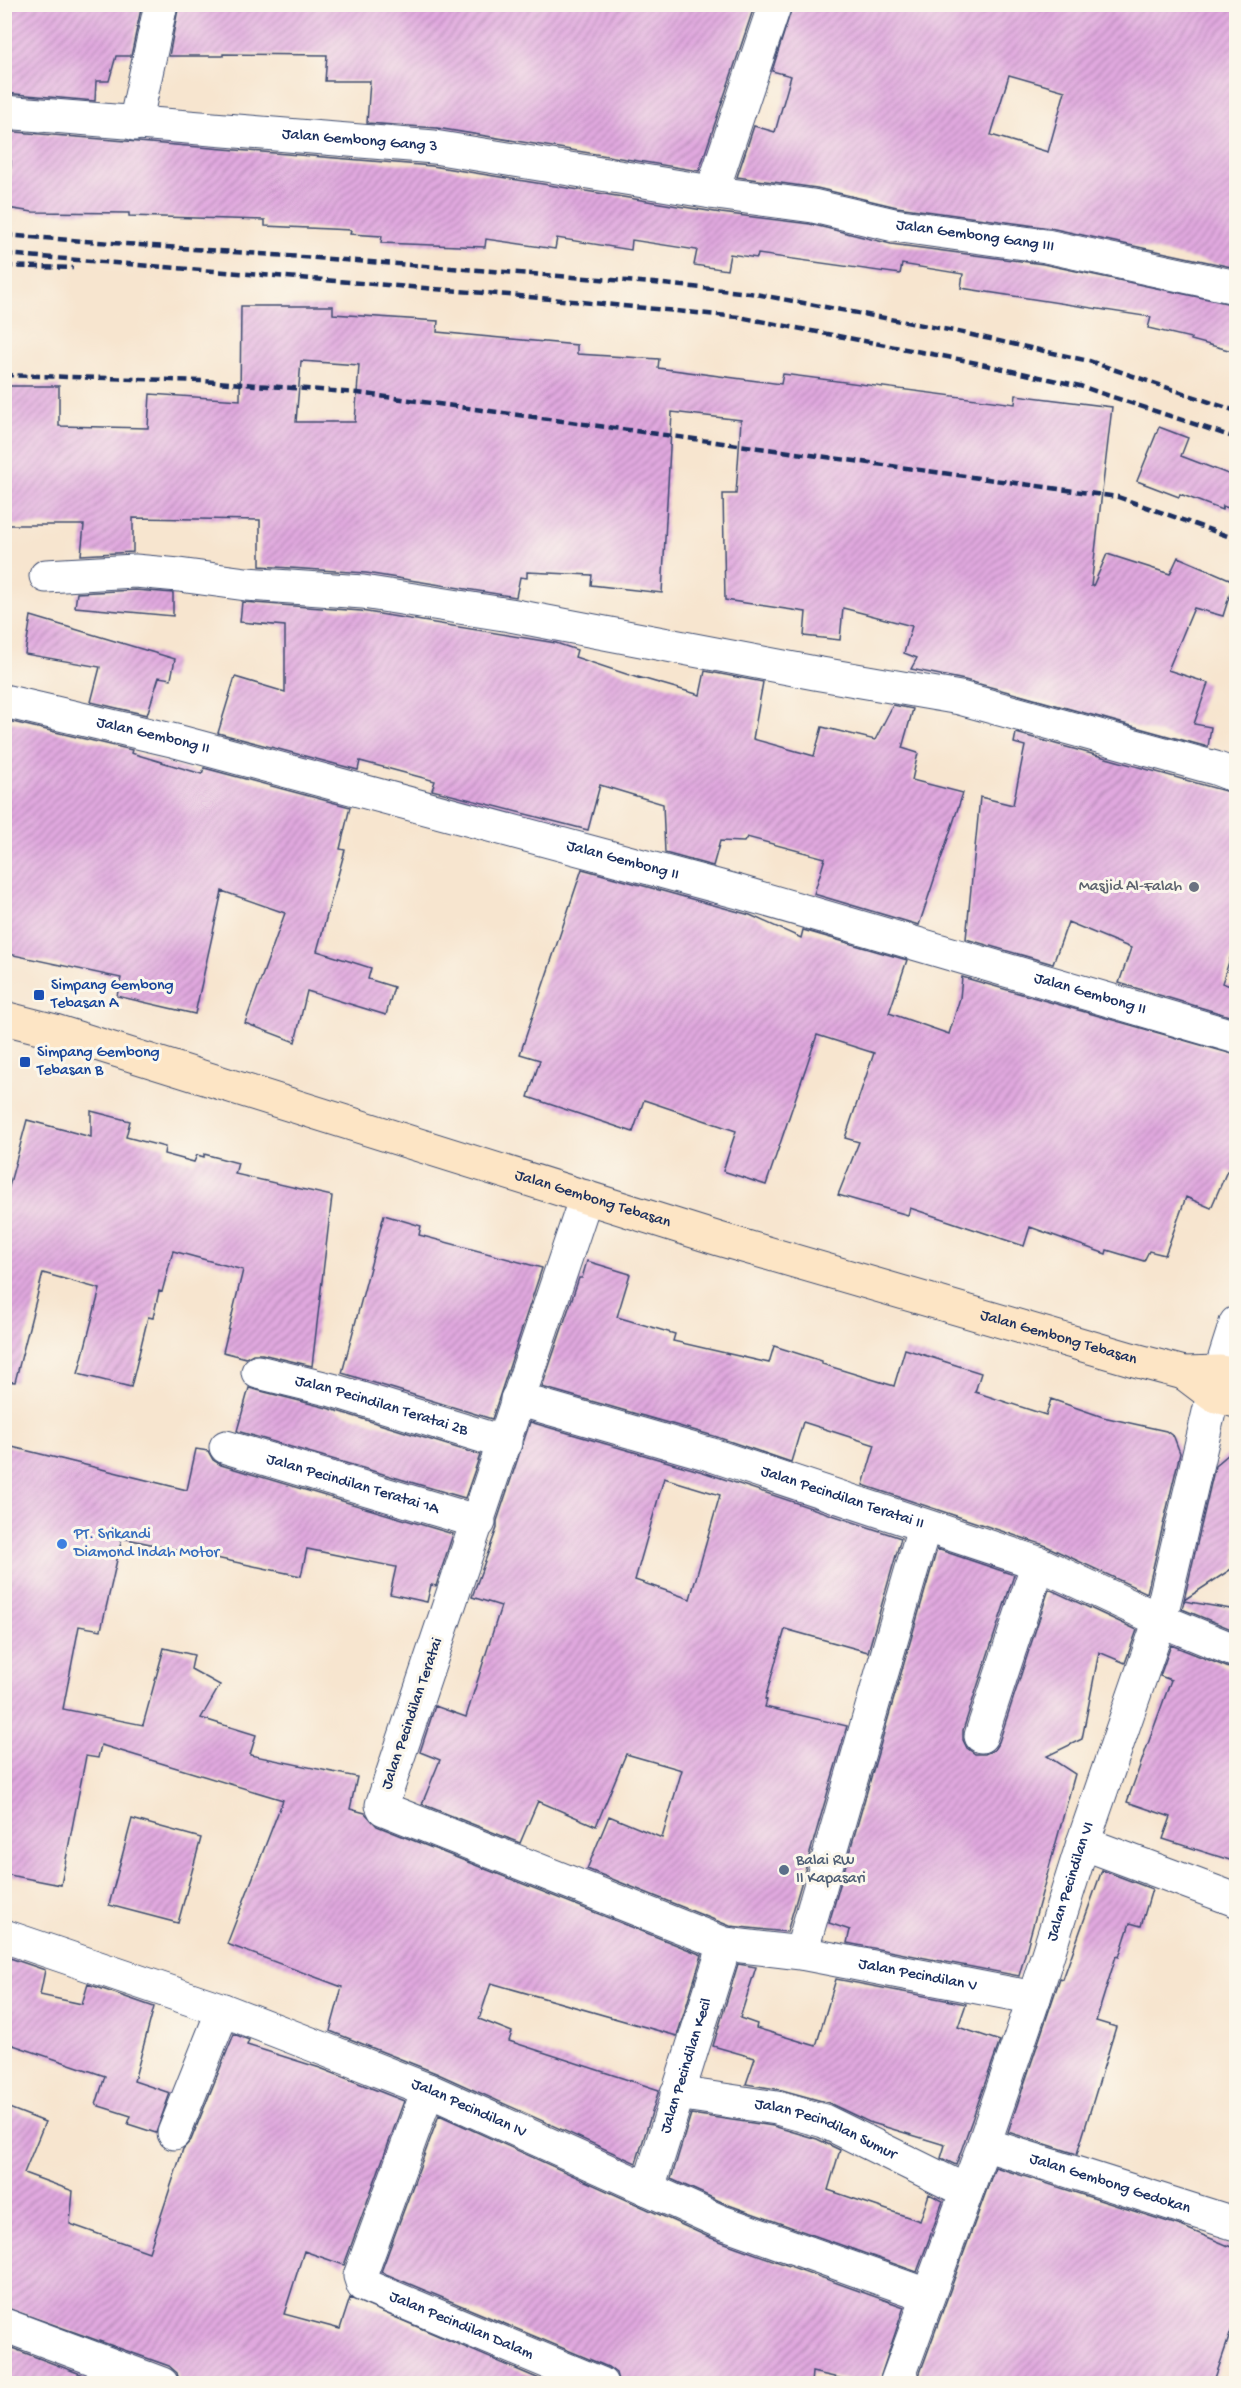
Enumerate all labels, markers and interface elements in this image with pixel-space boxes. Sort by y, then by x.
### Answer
street label: Jalan Gembong Gang 3 [281,125,438,157]
street label: Jalan Gembong Gang III [895,216,1056,257]
street label: Jalan Gembong II [94,713,212,759]
street label: Jalan Gembong II [564,837,681,885]
place label: Masjid Al-Falah [1079,878,1182,897]
marker: Masjid Al-Falah [1187,880,1201,894]
street label: Jalan Gembong II [1032,969,1148,1020]
place label: Simpang Gembong Tebasan A [50,977,174,1014]
marker: Simpang Gembong Tebasan A [32,988,46,1002]
place label: Simpang Gembong Tebasan B [36,1044,160,1081]
marker: Simpang Gembong Tebasan B [18,1055,32,1069]
street label: Jalan Gembong Tebasan [512,1166,673,1233]
street label: Jalan Gembong Tebasan [978,1306,1139,1370]
street label: Jalan Pecindilan Teratai 2B [293,1372,471,1441]
street label: Jalan Pecindilan Teratai 1A [264,1450,443,1520]
street label: Jalan Pecindilan Teratai II [758,1462,926,1534]
place label: PT. Srikandi Diamond Indah Motor [73,1526,221,1563]
marker: PT. Srikandi Diamond Indah Motor [55,1537,69,1551]
street label: Jalan Pecindilan Teratai [378,1636,448,1792]
street label: Jalan Pecindilan VI [1043,1819,1099,1944]
place label: Balai RW II Kapasari [795,1852,866,1889]
marker: Balai RW II Kapasari [777,1863,791,1877]
street label: Jalan Pecindilan V [857,1955,979,1996]
street label: Jalan Pecindilan Kecil [656,1996,717,2136]
street label: Jalan Pecindilan IV [408,2075,529,2143]
street label: Jalan Pecindilan Sumur [753,2095,901,2165]
street label: Jalan Gembong Gedokan [1027,2149,1193,2219]
street label: Jalan Pecindilan Dalam [386,2287,537,2365]

